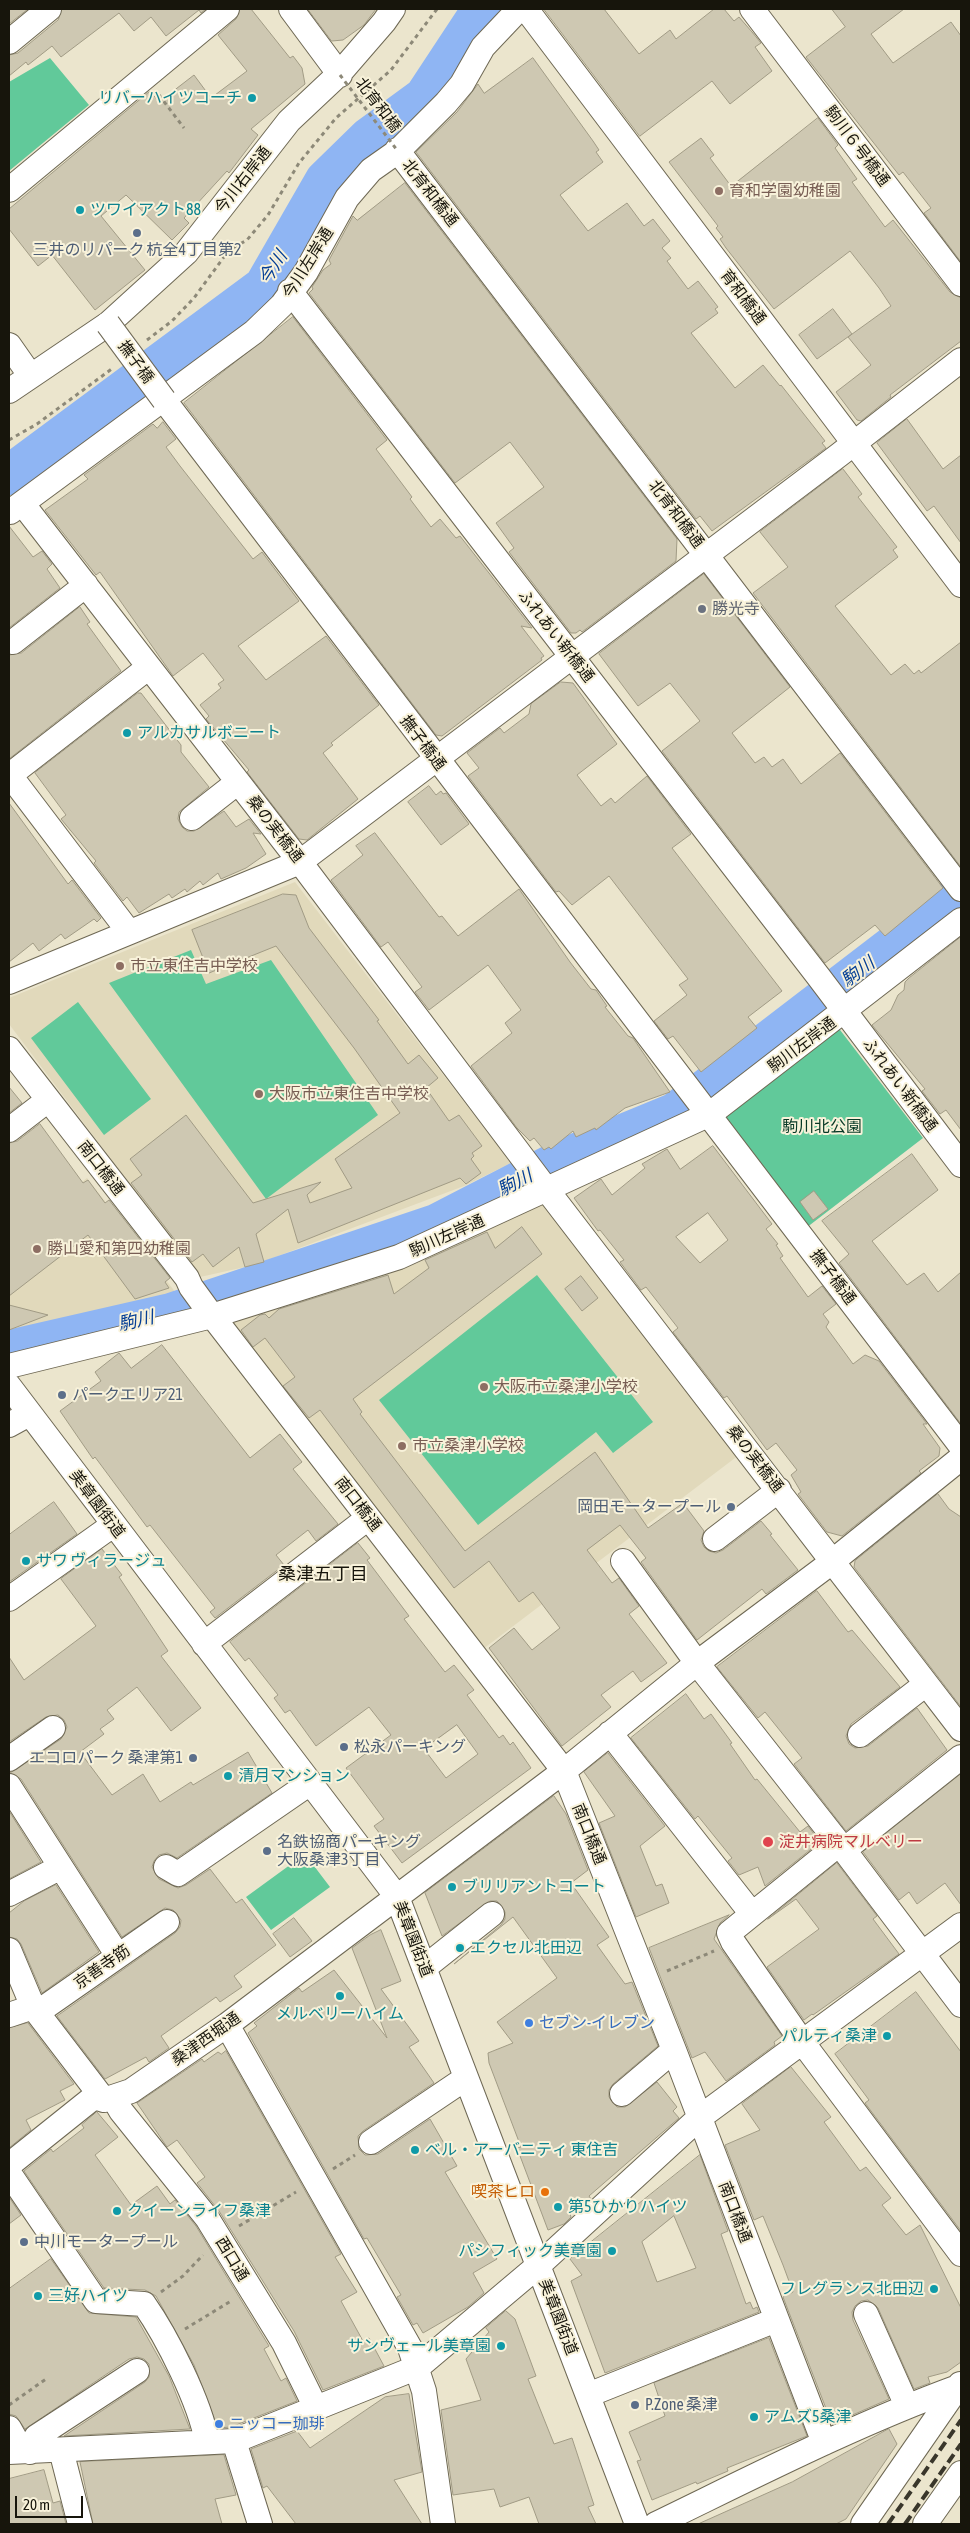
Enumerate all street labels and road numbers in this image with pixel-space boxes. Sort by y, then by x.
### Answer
street label: 北育和橋 [351,74,405,136]
street label: 駒川６号橋通 [820,102,894,190]
street label: 今川右岸通 [211,143,275,217]
street label: 北育和橋通 [398,156,462,230]
street label: 今川左岸通 [279,224,337,302]
street label: 育和橋通 [716,266,770,328]
street label: 撫子橋 [114,337,158,387]
street label: 北育和橋通 [644,476,708,552]
street label: ふれあい新橋通 [514,586,598,686]
street label: 撫子橋通 [396,712,450,774]
street label: 桑の実橋通 [243,792,307,866]
street label: 駒川左岸通 [764,1013,840,1077]
street label: ふれあい新橋通 [859,1034,941,1136]
street label: 南口橋通 [74,1137,128,1199]
street label: 駒川左岸通 [407,1211,487,1261]
street label: 撫子橋通 [806,1246,860,1308]
street label: 桑の実橋通 [723,1422,787,1496]
street label: 美章園街道 [65,1466,129,1542]
street label: 南口橋通 [331,1473,385,1535]
street label: 南口橋通 [568,1801,610,1867]
street label: 美章園街道 [390,1898,436,1980]
street label: 京善寺筋 [70,1941,134,1993]
street label: 桑津西堀通 [168,2008,244,2070]
street label: 南口橋通 [715,2179,755,2245]
street label: 西口通 [211,2233,253,2285]
street label: 美章園街道 [535,2276,581,2358]

